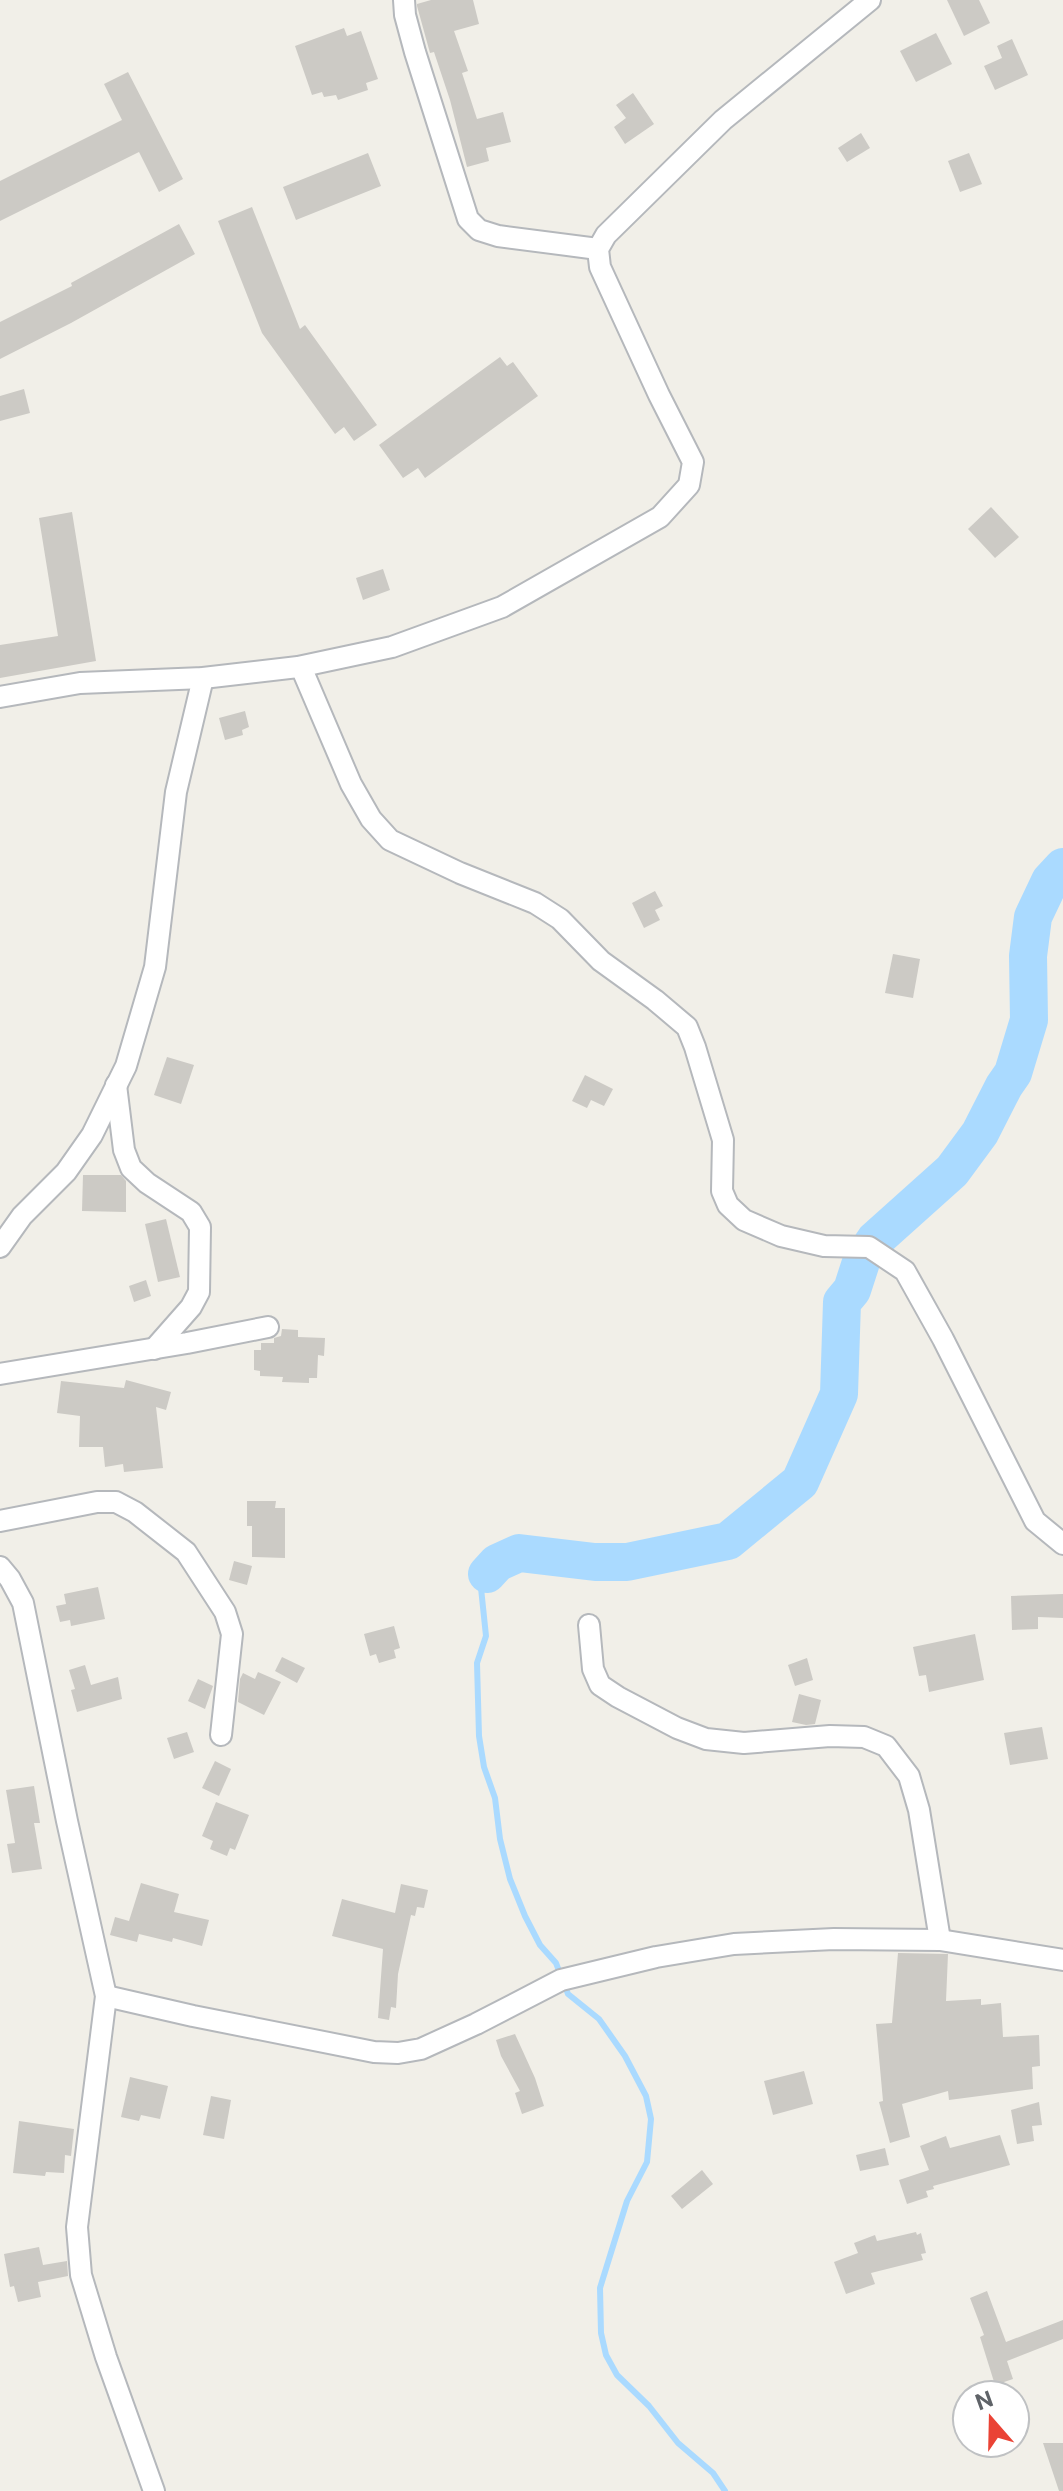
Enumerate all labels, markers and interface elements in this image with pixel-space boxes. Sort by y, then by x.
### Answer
north arrow [951,2379,1031,2459]
text: N [972,2385,997,2415]

